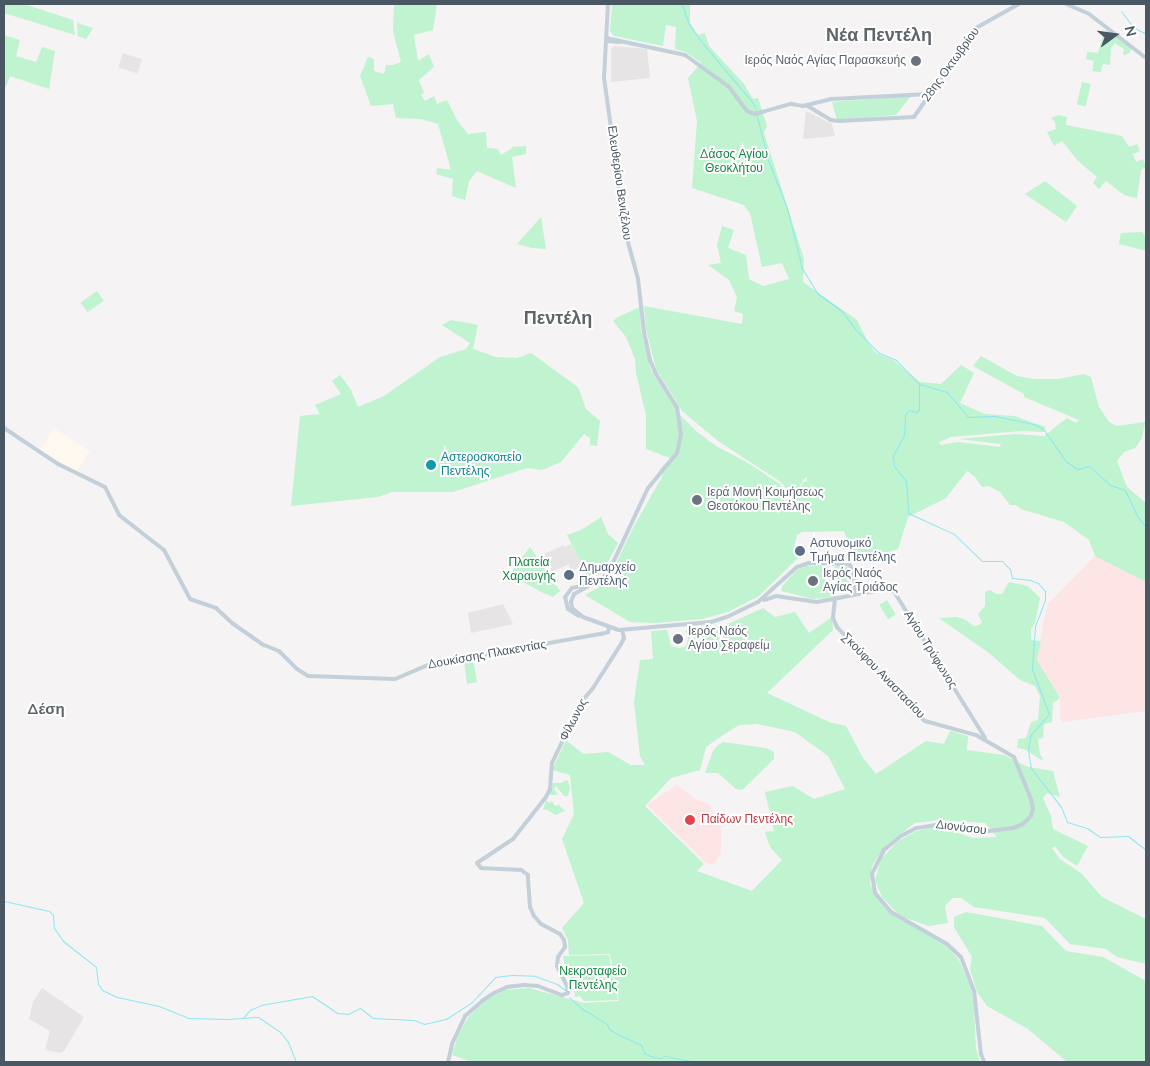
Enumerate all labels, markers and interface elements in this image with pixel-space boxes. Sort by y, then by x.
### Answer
north arrow [1090,10,1140,60]
district label: Νέα Πεντέλη [826,24,932,46]
text: N [1120,24,1141,39]
street label: 28ης Οκτωβρίου [919,25,983,105]
place label: Ιερός Ναός Αγίας Παρασκευής [744,54,906,68]
marker: Ιερός Ναός Αγίας Παρασκευής [910,55,922,67]
street label: Ελευθερίου Βενιζέλου [604,125,634,241]
park label: Δάσος Αγίου Θεοκλήτου [700,148,768,176]
district label: Πεντέλη [524,307,592,329]
place label: Αστεροσκοπείο Πεντέλης [441,451,522,479]
marker: Αστεροσκοπείο Πεντέλης [425,459,437,471]
place label: Ιερά Μονή Κοιμήσεως Θεοτόκου Πεντέλης [707,486,823,514]
marker: Ιερά Μονή Κοιμήσεως Θεοτόκου Πεντέλης [691,494,703,506]
place label: Αστυνομικό Τμήμα Πεντέλης [810,537,896,565]
marker: Αστυνομικό Τμήμα Πεντέλης [794,545,806,557]
park label: Πλατεία Χαραυγής [502,556,556,584]
place label: Δημαρχείο Πεντέλης [579,561,636,589]
place label: Ιερός Ναός Αγίας Τριάδος [823,567,898,595]
marker: Δημαρχείο Πεντέλης [563,569,575,581]
marker: Ιερός Ναός Αγίας Τριάδος [807,575,819,587]
street label: Αγίου Τρύφωνος [900,608,960,692]
place label: Ιερός Ναός Αγίου Σεραφείμ [688,625,770,653]
street label: Σκούφου Αναστασίου [838,630,928,722]
marker: Ιερός Ναός Αγίου Σεραφείμ [672,633,684,645]
street label: Δουκίσσης Πλακεντίας [427,637,547,673]
street label: Φίλωνος [557,696,591,744]
district label: Δέση [27,701,65,719]
marker: Παίδων Πεντέλης [683,813,697,827]
place label: Παίδων Πεντέλης [701,813,793,827]
street label: Διονύσου [935,818,987,838]
park label: Νεκροταφείο Πεντέλης [559,965,627,993]

